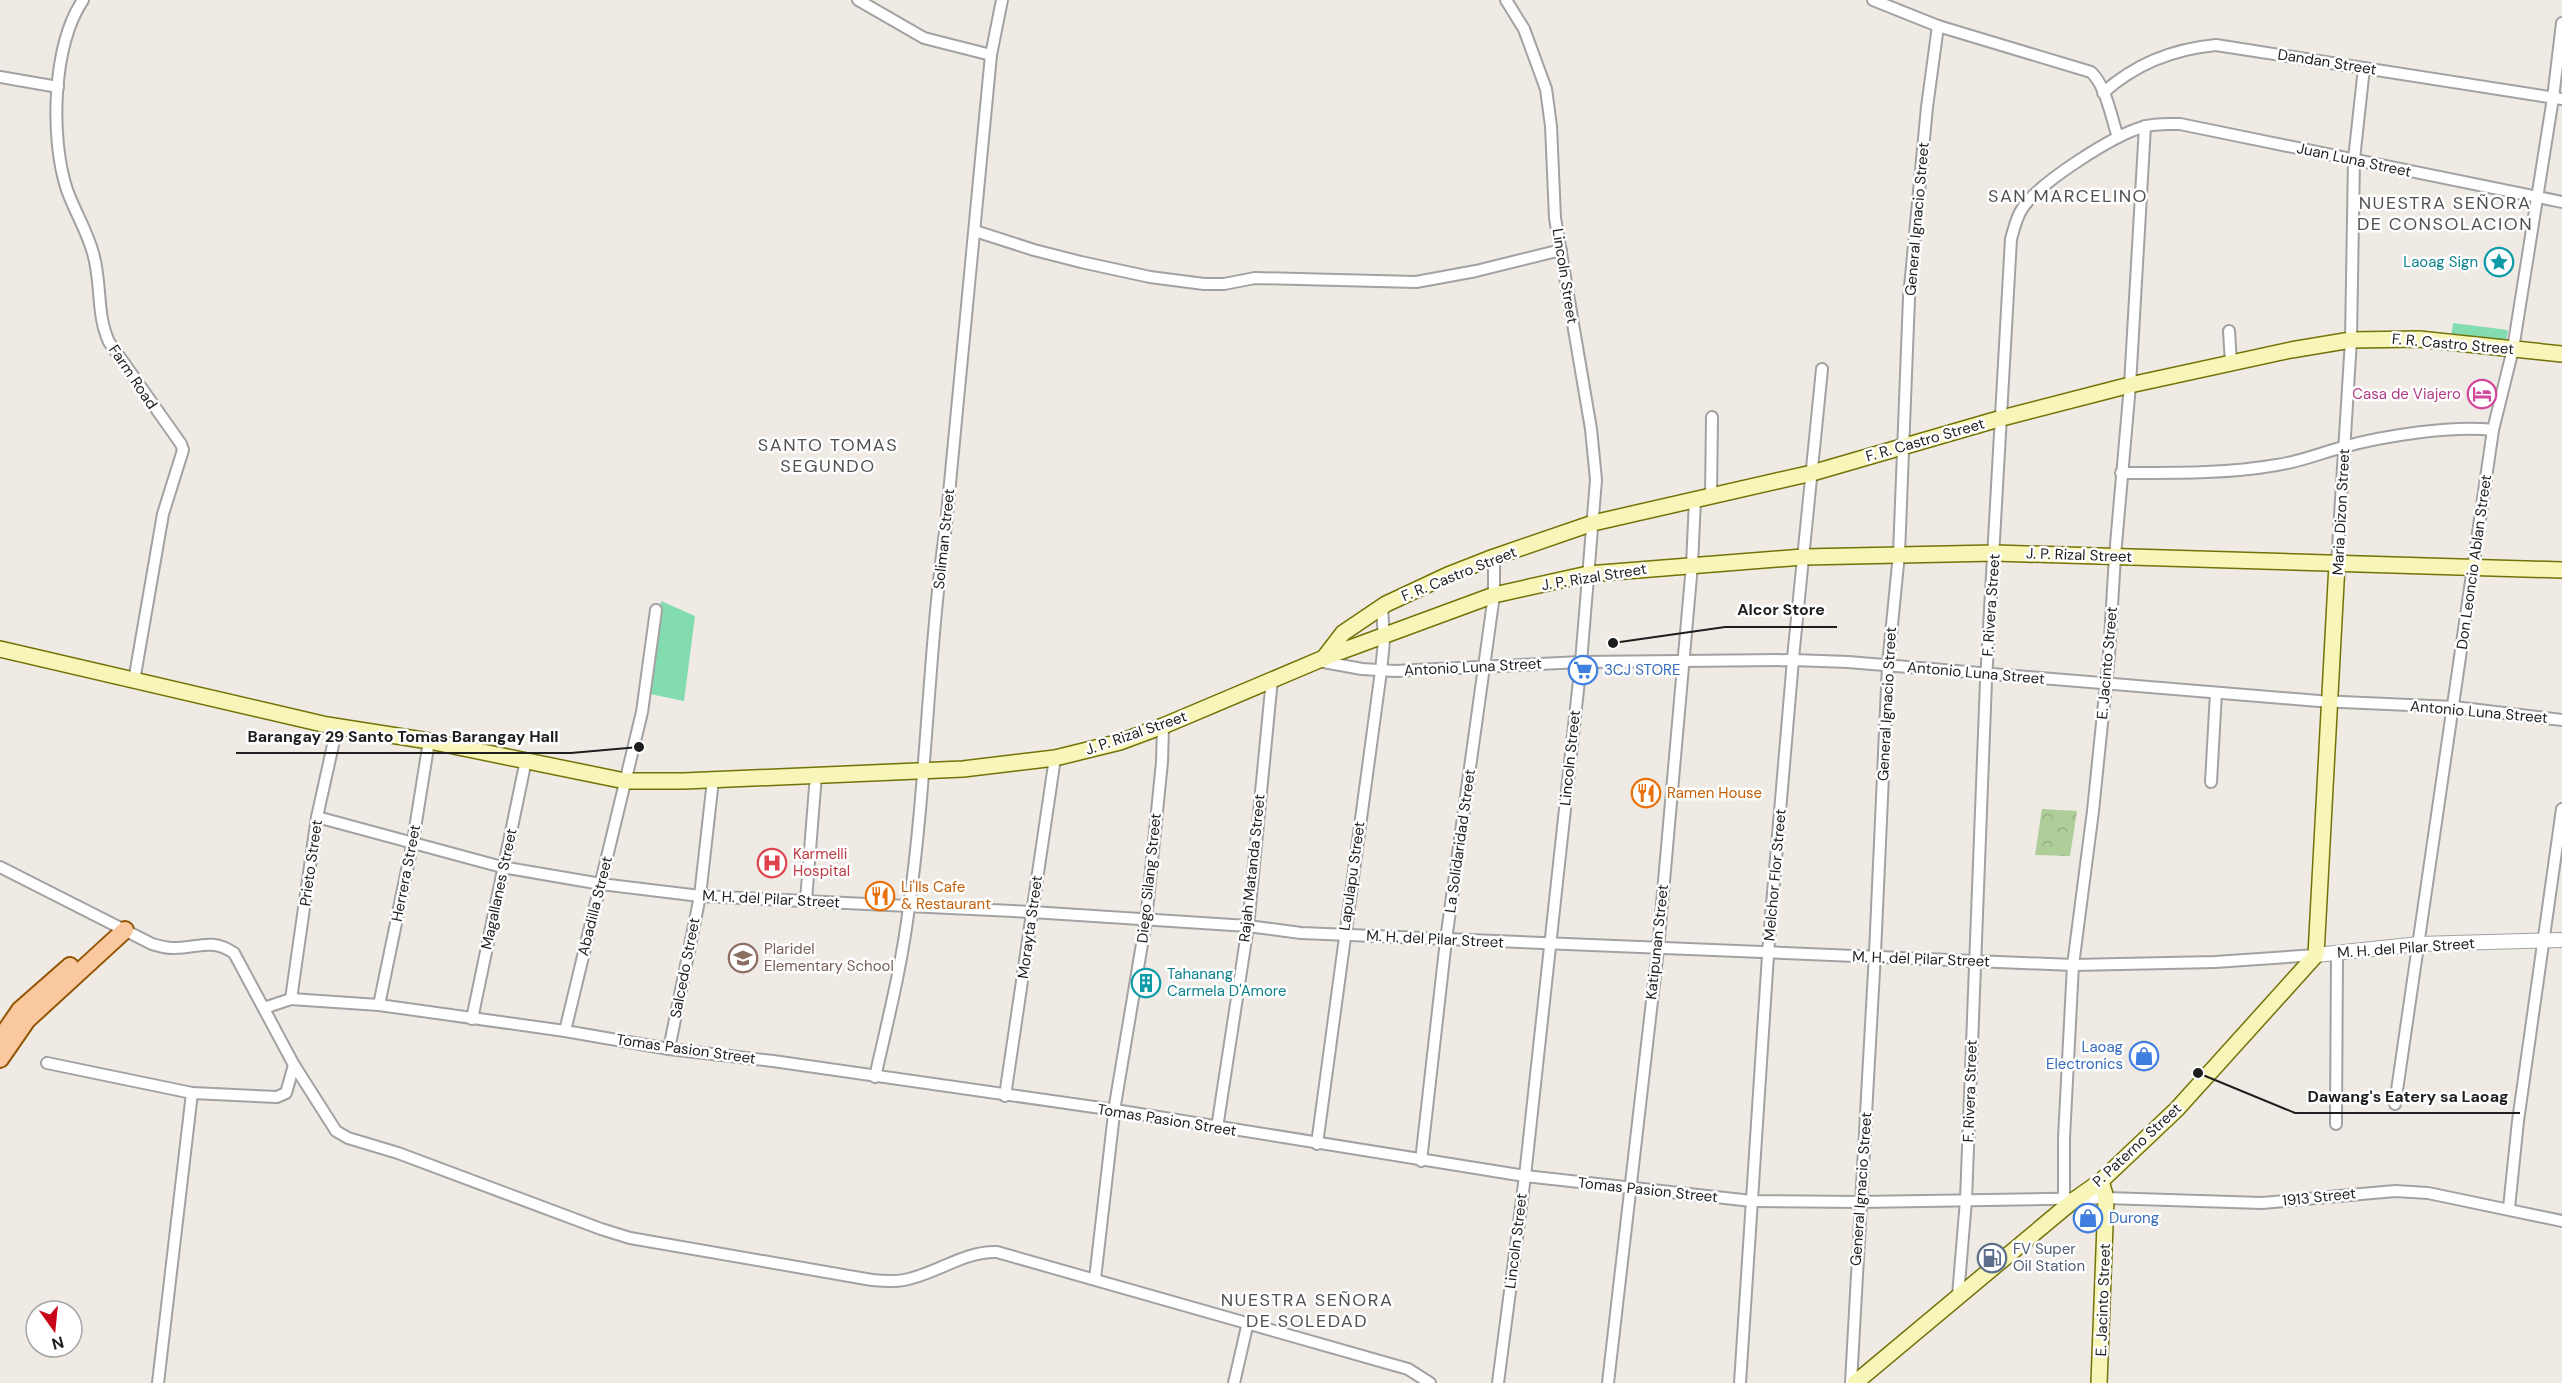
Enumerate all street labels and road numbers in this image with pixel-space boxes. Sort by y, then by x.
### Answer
street label: Dandan Street [2276,44,2378,80]
street label: Juan Luna Street [2295,138,2413,182]
street label: General Ignacio Street [1900,141,1934,297]
street label: Lincoln Street [1548,227,1582,325]
street label: F. R. Castro Street [2391,329,2515,359]
street label: Farm Road [104,341,162,413]
street label: F. R. Castro Street [1863,413,1987,467]
street label: Maria Dizon Street [2328,448,2354,576]
street label: Don Leoncio Ablan Street [2452,473,2496,651]
street label: Soliman Street [929,488,959,590]
street label: F. R. Castro Street [1398,542,1520,606]
street label: J. P. Rizal Street [2026,543,2133,567]
street label: F. Rivera Street [1977,553,2005,657]
street label: J. P. Rizal Street [1540,559,1648,595]
street label: E. Jacinto Street [2092,606,2122,720]
street label: General Ignacio Street [1873,626,1901,782]
street label: Antonio Luna Street [1404,653,1543,681]
street label: Antonio Luna Street [1906,657,2046,689]
street label: Antonio Luna Street [2409,696,2549,728]
street label: J. P. Rizal Street [1083,706,1190,760]
street label: Lincoln Street [1555,709,1585,807]
street label: La Solidaridad Street [1440,768,1480,914]
street label: Rajah Matanda Street [1234,793,1270,943]
street label: Melchor Flor Street [1759,808,1791,942]
street label: Diego Silang Street [1132,812,1166,944]
street label: Prieto Street [295,818,327,908]
street label: Lapulapu Street [1334,820,1370,932]
street label: Herrera Street [387,823,425,923]
street label: Magallanes Street [476,826,522,951]
street label: Abadilla Street [573,854,617,958]
street label: Morayta Street [1013,874,1047,980]
street label: Katipunan Street [1641,883,1673,1001]
street label: M. H. del Pilar Street [702,885,840,913]
street label: Salcedo Street [665,916,705,1020]
street label: M. H. del Pilar Street [1366,925,1504,953]
street label: M. H. del Pilar Street [2337,933,2476,963]
street label: M. H. del Pilar Street [1852,947,1990,971]
street label: Tomas Pasion Street [615,1029,757,1069]
street label: F. Rivera Street [1958,1039,1982,1143]
street label: Tomas Pasion Street [1096,1099,1238,1141]
street label: P. Paterno Street [2088,1099,2186,1191]
street label: General Ignacio Street [1846,1111,1876,1267]
street label: Tomas Pasion Street [1577,1173,1719,1207]
street label: 1913 Street [2281,1183,2357,1211]
street label: Lincoln Street [1500,1192,1532,1290]
street label: E. Jacinto Street [2091,1243,2115,1357]

